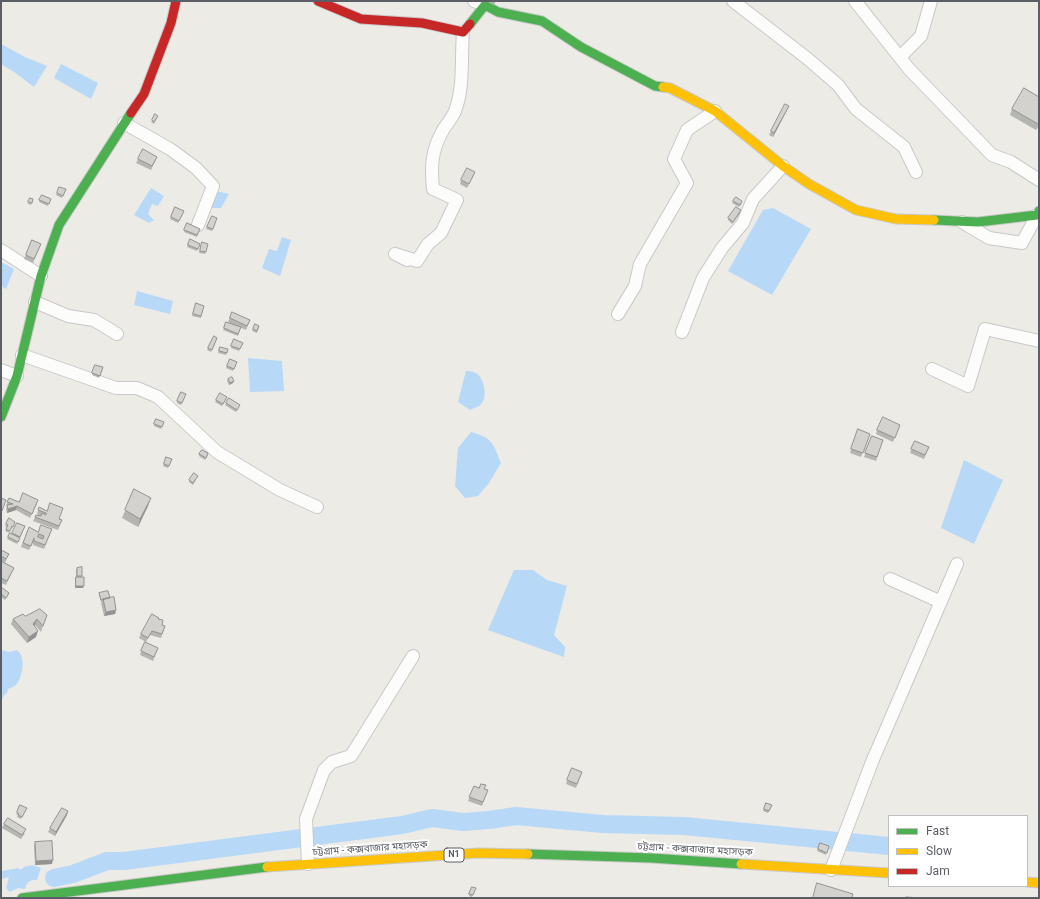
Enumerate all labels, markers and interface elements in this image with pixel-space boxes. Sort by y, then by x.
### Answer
legend [888,815,1028,887]
text: Fast [926,824,949,838]
street label: চট্টগ্রাম - কক্সবাজার মহাসড়ক [312,839,428,859]
street label: চট্টগ্রাম - কক্সবাজার মহাসড়ক [637,841,753,859]
text: Slow [926,844,952,858]
road number: N1 [444,848,464,862]
text: Jam [926,864,950,878]

